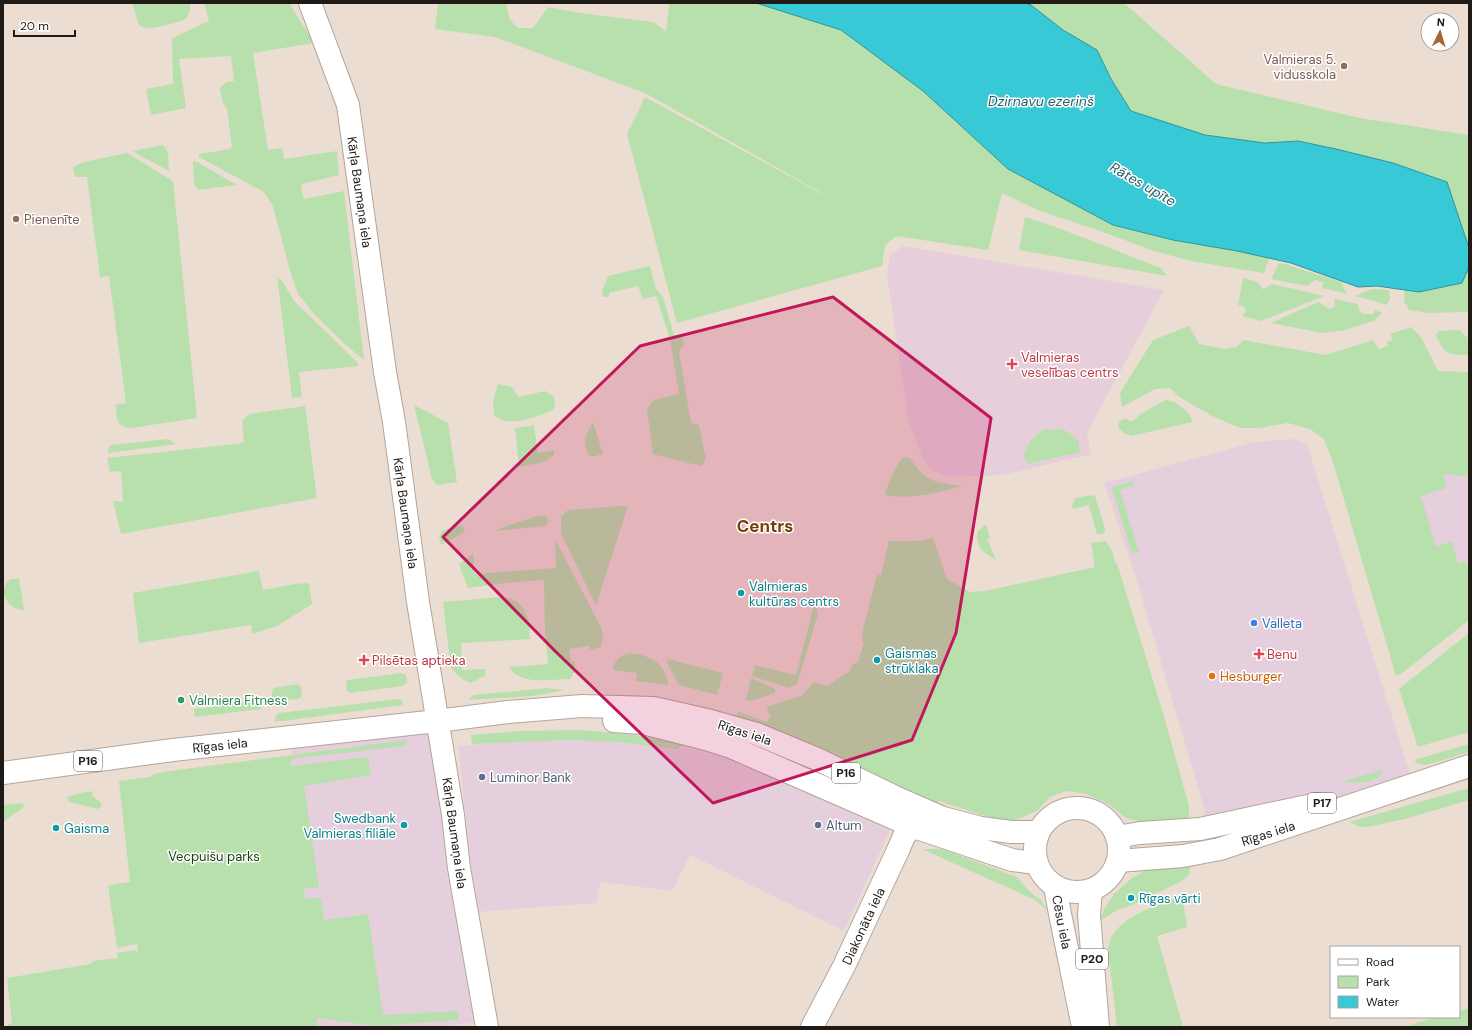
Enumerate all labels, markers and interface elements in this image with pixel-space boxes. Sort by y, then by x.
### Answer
scale bar [14,12,75,38]
north arrow [1420,12,1460,52]
text: N [1436,15,1445,29]
text: 20 m [20,18,49,34]
place label: Valmieras 5. vidusskola [1264,51,1336,83]
marker: Valmieras 5. vidusskola [1339,61,1349,71]
water label: Dzirnavu ezeriņš [988,92,1094,110]
street label: Kārļa Baumaņa iela [343,135,376,249]
water label: Rātes upīte [1107,158,1179,210]
place label: Pienenīte [24,211,80,228]
marker: Pienenīte [11,214,21,224]
place label: Valmieras veselības centrs [1021,349,1119,381]
marker: Valmieras veselības centrs [1006,358,1018,370]
street label: Kārļa Baumaņa iela [389,456,422,570]
district label: Centrs [737,515,793,537]
place label: Valmieras kultūras centrs [749,578,839,610]
marker: Valmieras kultūras centrs [736,588,746,598]
place label: Valleta [1262,615,1302,632]
marker: Valleta [1249,618,1259,628]
place label: Gaismas strūklaka [885,645,939,677]
place label: Benu [1267,646,1297,663]
marker: Benu [1254,649,1264,659]
place label: Pilsētas aptieka [372,652,466,669]
marker: Pilsētas aptieka [359,655,369,665]
marker: Gaismas strūklaka [872,655,882,665]
place label: Hesburger [1220,668,1282,685]
marker: Hesburger [1207,671,1217,681]
place label: Valmiera Fitness [189,692,287,709]
marker: Valmiera Fitness [176,695,186,705]
street label: Rīgas iela [716,716,774,749]
street label: Rīgas iela [192,734,248,757]
road number: P16 [74,751,102,771]
road number: P16 [832,763,860,783]
place label: Luminor Bank [490,769,572,786]
marker: Luminor Bank [477,772,487,782]
street label: Kārļa Baumaņa iela [438,776,471,890]
road number: P17 [1308,793,1336,813]
place label: Swedbank Valmieras filiāle [303,810,396,842]
place label: Altum [826,817,862,834]
street label: Rīgas iela [1239,817,1297,850]
place label: Gaisma [64,820,109,837]
marker: Swedbank Valmieras filiāle [399,820,409,830]
marker: Altum [813,820,823,830]
marker: Gaisma [51,823,61,833]
park label: Vecpuišu parks [168,848,260,865]
street label: Diakonāta iela [838,885,889,968]
place label: Rīgas vārti [1139,890,1201,907]
marker: Rīgas vārti [1126,893,1136,903]
street label: Cēsu iela [1048,894,1075,951]
legend [1330,946,1460,1018]
road number: P20 [1076,949,1108,969]
text: Road [1366,954,1394,970]
text: Park [1366,974,1390,990]
text: Water [1366,994,1400,1010]

